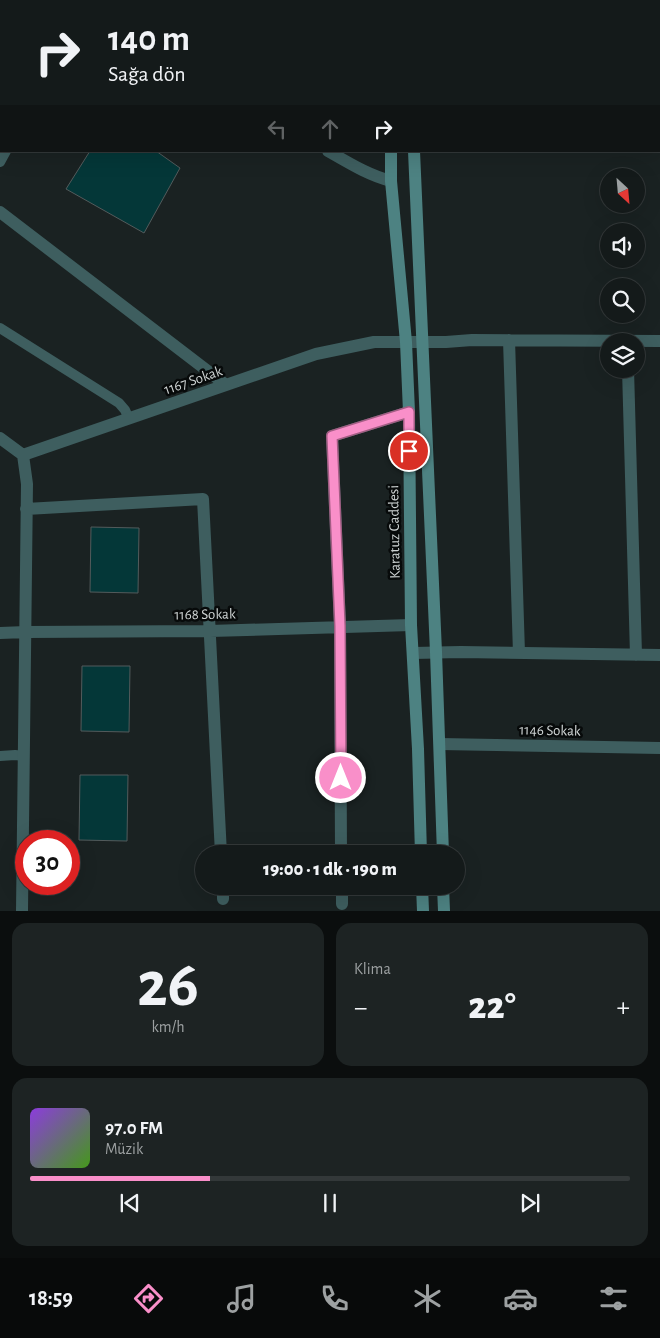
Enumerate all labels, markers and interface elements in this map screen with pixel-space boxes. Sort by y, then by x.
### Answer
icon: right [25,20,90,85]
text: 140 m [108,22,190,57]
text: Sağa dön [108,63,186,85]
icon: left [263,115,291,143]
icon: ahead [316,115,344,143]
icon: right [369,115,397,143]
north arrow [600,168,645,212]
map controls [600,168,645,378]
button: sound [600,223,645,268]
button: search [600,278,645,323]
button: layers [600,333,645,378]
street label: 1167 Sokak [162,363,224,397]
pin [388,430,430,472]
icon: arrive [395,437,423,465]
street label: Karatuz Caddesi [386,485,403,579]
street label: 1168 Sokak [174,606,236,623]
street label: 1146 Sokak [519,722,581,739]
position arrow [314,751,366,803]
speed limit sign: 30 [15,830,80,895]
text: 19:00 · 1 dk · 190 m [263,860,397,879]
text: 26 [137,953,199,1018]
text: Klima [354,961,391,977]
text: 22° [468,988,516,1026]
text: − [354,994,367,1022]
text: + [617,994,630,1022]
text: km/h [151,1019,185,1035]
text: 97.0 FM [105,1119,163,1138]
text: Müzik [105,1141,143,1157]
icon: previous [116,1189,144,1217]
icon: pause [316,1189,344,1217]
icon: next [516,1189,544,1217]
icon: directions [131,1281,166,1316]
icon: music [224,1281,259,1316]
icon: phone [317,1281,352,1316]
icon: climate [410,1281,445,1316]
icon: car [503,1281,538,1316]
icon: filters [596,1281,631,1316]
text: 18:59 [29,1287,73,1309]

